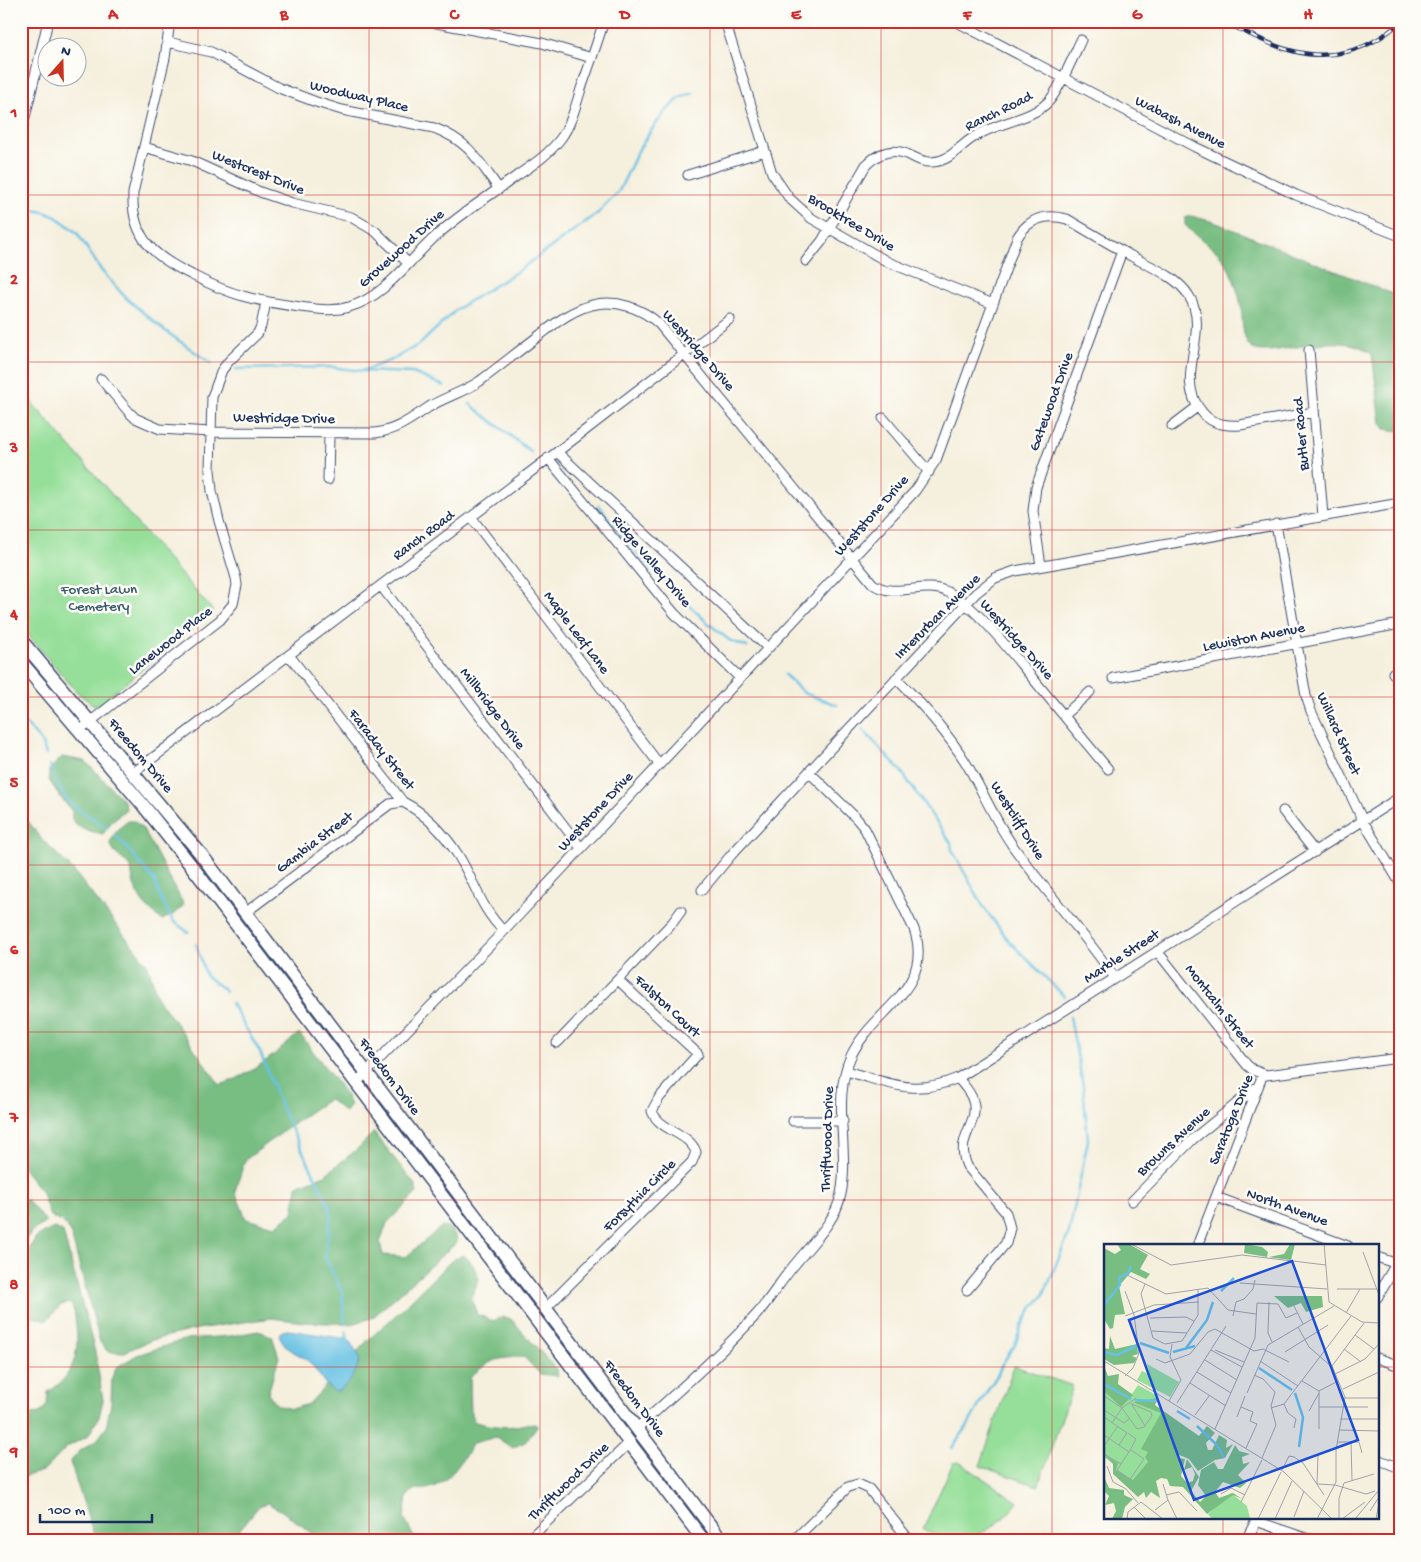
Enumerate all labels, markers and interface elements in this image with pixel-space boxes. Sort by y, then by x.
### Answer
text: A [107,7,119,26]
text: B [279,7,289,26]
text: C [449,7,460,26]
text: D [618,7,631,26]
text: E [791,7,802,26]
text: F [962,7,973,26]
text: G [1132,7,1143,26]
text: H [1303,7,1313,26]
north arrow [38,38,88,88]
text: N [58,43,73,62]
street label: Woodway Place [308,77,410,117]
street label: Ranch Road [962,87,1037,136]
street label: Wabash Avenue [1132,92,1229,154]
text: 1 [10,105,17,124]
street label: Westcrest Drive [209,146,307,200]
street label: Brooktree Drive [803,189,898,256]
street label: Grovewood Drive [355,206,449,292]
text: 2 [10,272,18,291]
street label: Westridge Drive [658,307,738,396]
street label: Gatewood Drive [1026,350,1078,454]
street label: Butler Road [1290,395,1314,472]
street label: Westridge Drive [233,409,335,429]
text: 3 [9,440,18,459]
street label: Weststone Drive [831,472,913,560]
street label: Ranch Road [390,506,459,565]
street label: Ridge Valley Drive [607,512,695,612]
street label: Interurban Avenue [891,570,985,664]
park label: Forest Lawn Cemetery [60,581,137,616]
street label: Maple Leaf Lane [539,588,613,678]
street label: Westridge Drive [975,596,1057,684]
street label: Lanewood Place [126,603,217,679]
text: 4 [9,607,18,626]
street label: Lewiston Avenue [1202,619,1307,657]
street label: Millbridge Drive [455,664,529,754]
street label: Willard Street [1312,690,1365,780]
street label: Faraday Street [343,705,419,796]
street label: Freedom Drive [103,714,177,797]
street label: Weststone Drive [554,768,638,856]
text: 5 [10,775,19,794]
street label: Westcliff Drive [986,778,1048,864]
street label: Gambia Street [273,807,358,878]
street label: Marble Street [1081,925,1165,988]
text: 6 [10,942,19,961]
street label: Montcalm Street [1180,961,1259,1054]
street label: Falston Court [629,971,705,1043]
street label: Freedom Drive [354,1034,424,1119]
street label: Saratoga Drive [1206,1072,1258,1168]
street label: Thriftwood Drive [817,1086,839,1193]
street label: Browns Avenue [1133,1103,1215,1181]
text: 7 [9,1110,19,1129]
street label: Forsythia Circle [599,1156,680,1237]
street label: North Avenue [1244,1185,1331,1231]
inset map [1104,1244,1378,1520]
text: 8 [10,1277,19,1296]
street label: Freedom Drive [599,1356,669,1441]
street label: Thriftwood Drive [524,1439,613,1526]
text: 9 [9,1444,18,1463]
scale bar [40,1492,152,1524]
text: 100 m [47,1502,86,1520]

